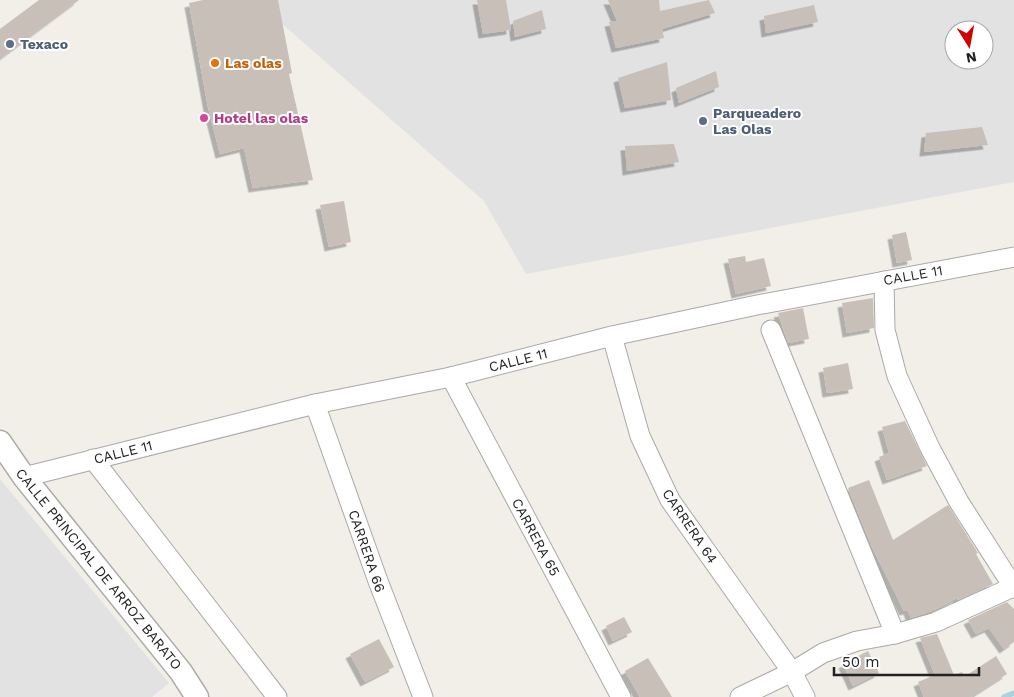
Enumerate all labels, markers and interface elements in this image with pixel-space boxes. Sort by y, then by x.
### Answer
north arrow [944,20,994,70]
place label: Texaco [20,36,68,52]
marker: Texaco [4,38,16,50]
text: N [965,49,978,67]
place label: Las olas [225,55,282,71]
marker: Las olas [209,57,221,69]
place label: Parqueadero Las Olas [713,105,801,137]
place label: Hotel las olas [214,110,309,126]
marker: Hotel las olas [198,112,210,124]
marker: Parqueadero Las Olas [697,115,709,127]
street label: CALLE 11 [882,262,944,288]
street label: CALLE 11 [487,345,549,375]
street label: CALLE 11 [92,437,154,467]
street label: CALLE PRINCIPAL DE ARROZ BARATO [13,465,185,673]
street label: CARRERA 64 [659,486,721,566]
street label: CARRERA 65 [509,495,563,579]
street label: CARRERA 66 [345,508,389,594]
scale bar [834,644,979,676]
text: 50 m [842,653,879,671]

